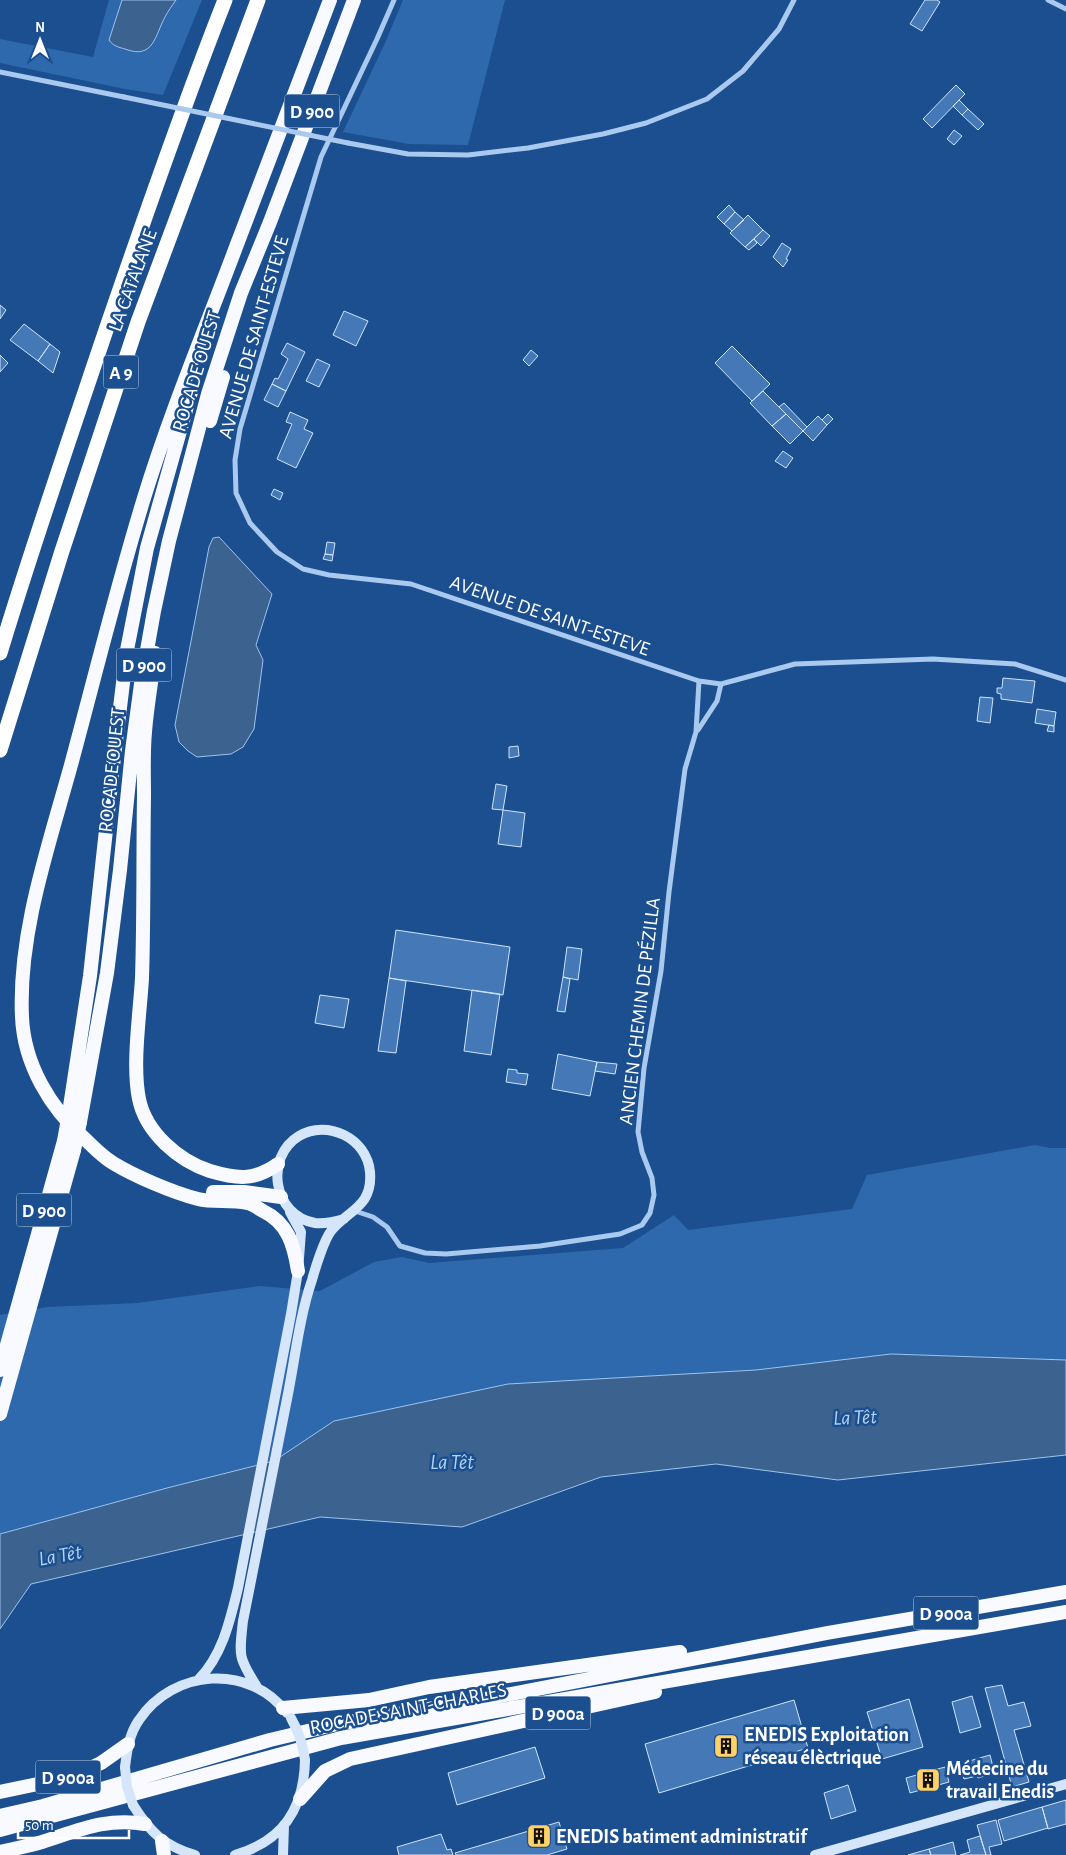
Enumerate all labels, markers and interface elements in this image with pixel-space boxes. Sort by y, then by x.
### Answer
north arrow [15,15,65,65]
text: N [35,21,45,35]
road number: D 900 [284,94,340,128]
street label: LA CATALANE [105,226,161,334]
street label: AVENUE DE SAINT-ESTEVE [215,233,293,441]
street label: ROCADE OUEST [169,308,225,434]
road number: A 9 [104,356,138,388]
street label: AVENUE DE SAINT-ESTEVE [447,572,652,660]
road number: D 900 [116,648,172,682]
street label: ROCADE OUEST [96,707,129,833]
street label: ANCIEN CHEMIN DE PÉZILLA [615,896,664,1126]
road number: D 900 [17,1194,72,1226]
water label: La Têt [833,1406,877,1429]
water label: La Têt [430,1452,474,1473]
water label: La Têt [37,1541,84,1570]
road number: D 900a [914,1596,978,1630]
street label: ROCADE SAINT-CHARLES [308,1680,508,1738]
road number: D 900a [526,1696,590,1730]
place label: ENEDIS Exploitation réseau élèctrique [744,1725,909,1768]
building icon: ENEDIS Exploitation réseau élèctrique [713,1733,739,1759]
place label: Médecine du travail Enedis [946,1759,1055,1802]
road number: D 900a [36,1760,100,1794]
building icon: Médecine du travail Enedis [915,1767,941,1793]
scale bar [18,1808,129,1840]
text: 50 m [25,1818,54,1833]
building icon: ENEDIS batiment administratif [526,1823,552,1849]
place label: ENEDIS batiment administratif [556,1827,808,1847]

